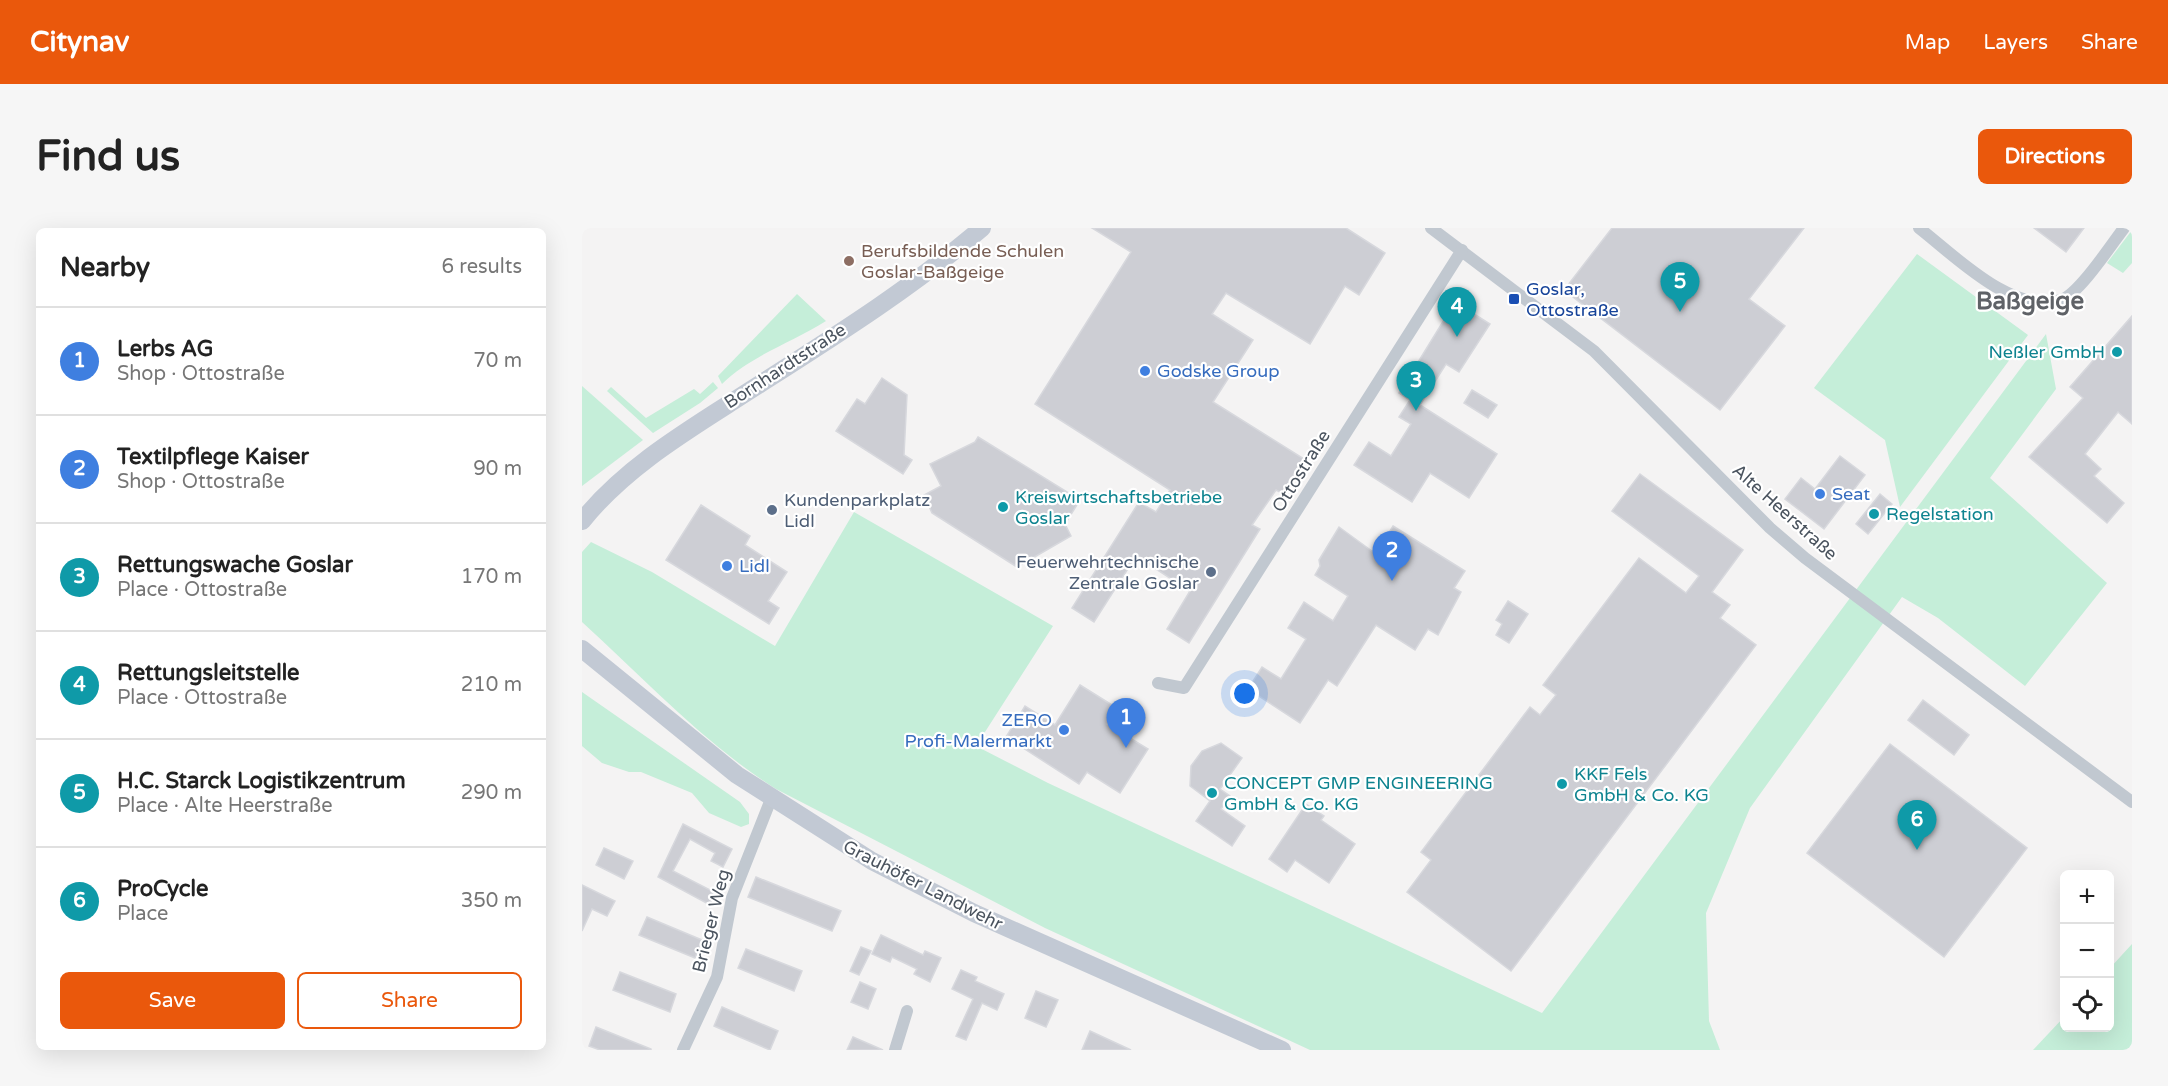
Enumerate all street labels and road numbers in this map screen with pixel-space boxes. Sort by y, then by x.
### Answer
street label: Bornhardtstraße [720,318,850,414]
street label: Ottostraße [1267,426,1335,516]
street label: Alte Heerstraße [1728,459,1842,565]
street label: Grauhöfer Landwehr [839,835,1007,935]
street label: Brieger Weg [688,867,734,975]

